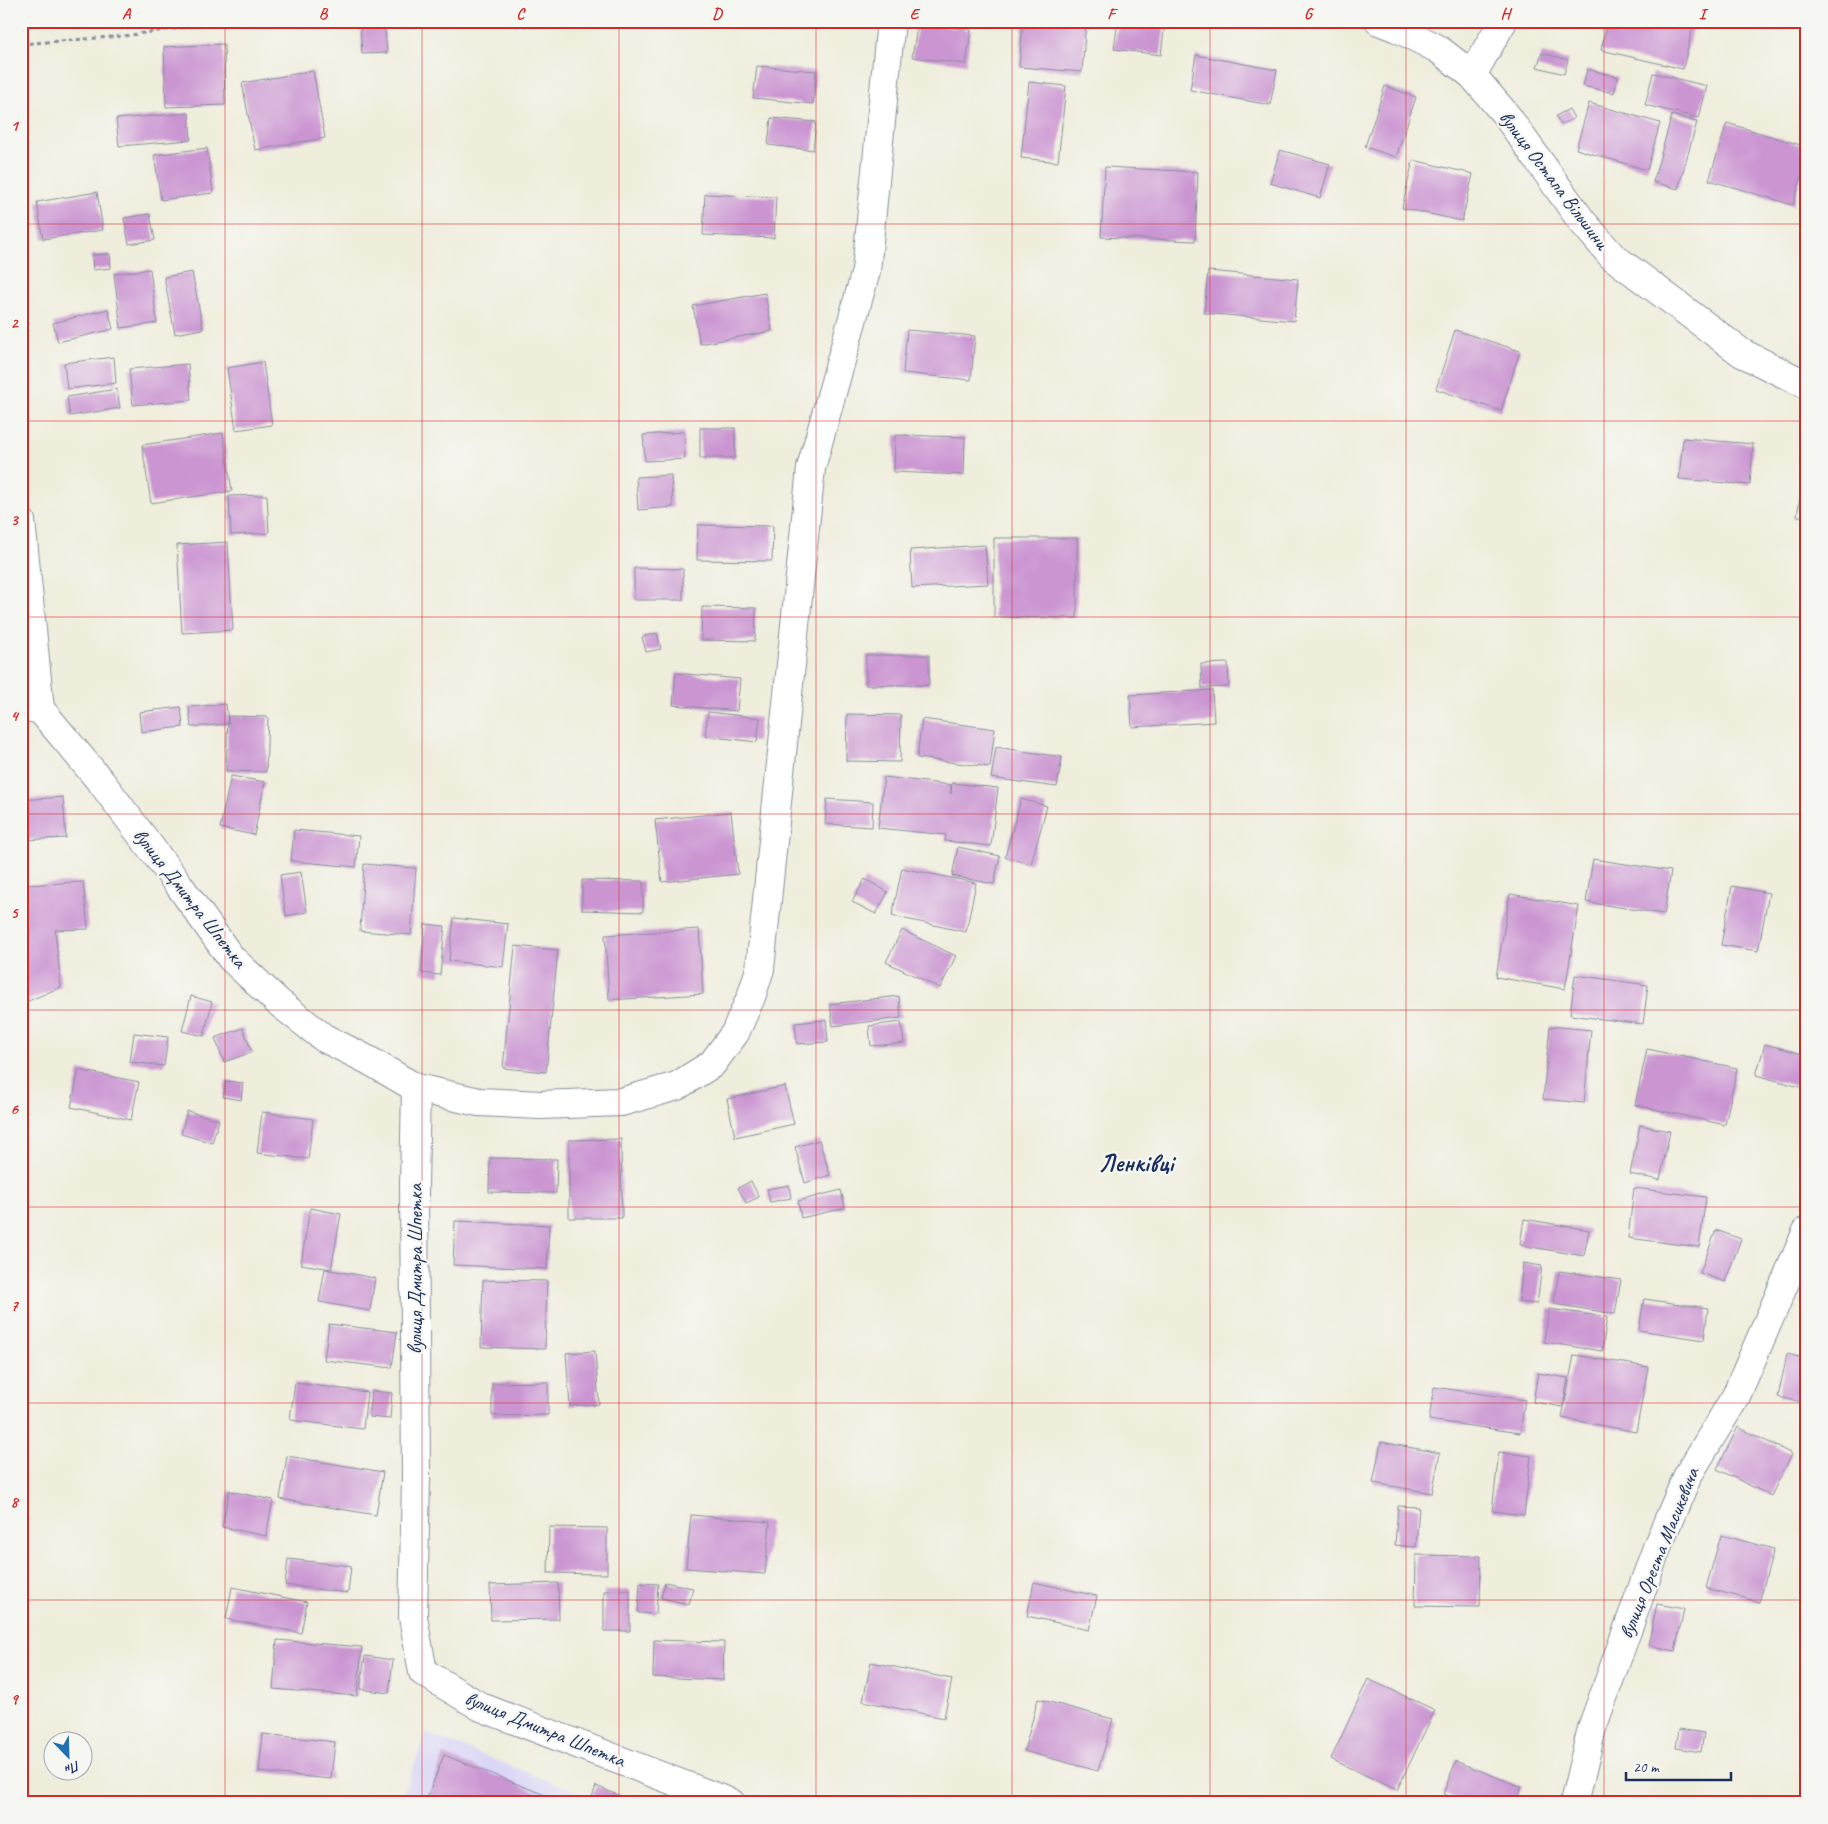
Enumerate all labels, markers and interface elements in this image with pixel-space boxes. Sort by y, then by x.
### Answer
text: A [122,4,132,24]
text: B [319,4,329,24]
text: C [516,4,526,24]
text: D [712,4,723,24]
text: E [910,4,921,24]
text: F [1107,4,1118,24]
text: G [1304,4,1314,24]
text: H [1500,4,1512,24]
text: I [1699,4,1709,24]
street label: вулиця Остапа Вільшини [1494,106,1615,255]
text: 1 [10,116,19,136]
text: 2 [10,313,19,333]
text: 3 [10,510,19,530]
text: 4 [10,706,19,726]
street label: вулиця Дмитра Шпетка [128,823,253,974]
text: 5 [11,903,20,923]
text: 6 [10,1099,19,1119]
district label: Ленківці [1099,1147,1176,1179]
street label: вулиця Дмитра Шпетка [403,1183,428,1354]
text: 7 [10,1296,19,1316]
street label: вулиця Ореста Масикевича [1613,1463,1705,1642]
text: 8 [10,1492,19,1512]
street label: вулиця Дмитра Шпетка [461,1686,630,1773]
text: 9 [10,1689,19,1709]
north arrow [42,1732,92,1782]
scale bar [1626,1749,1730,1781]
text: Пн [62,1757,83,1779]
text: 20 m [1633,1758,1660,1777]

